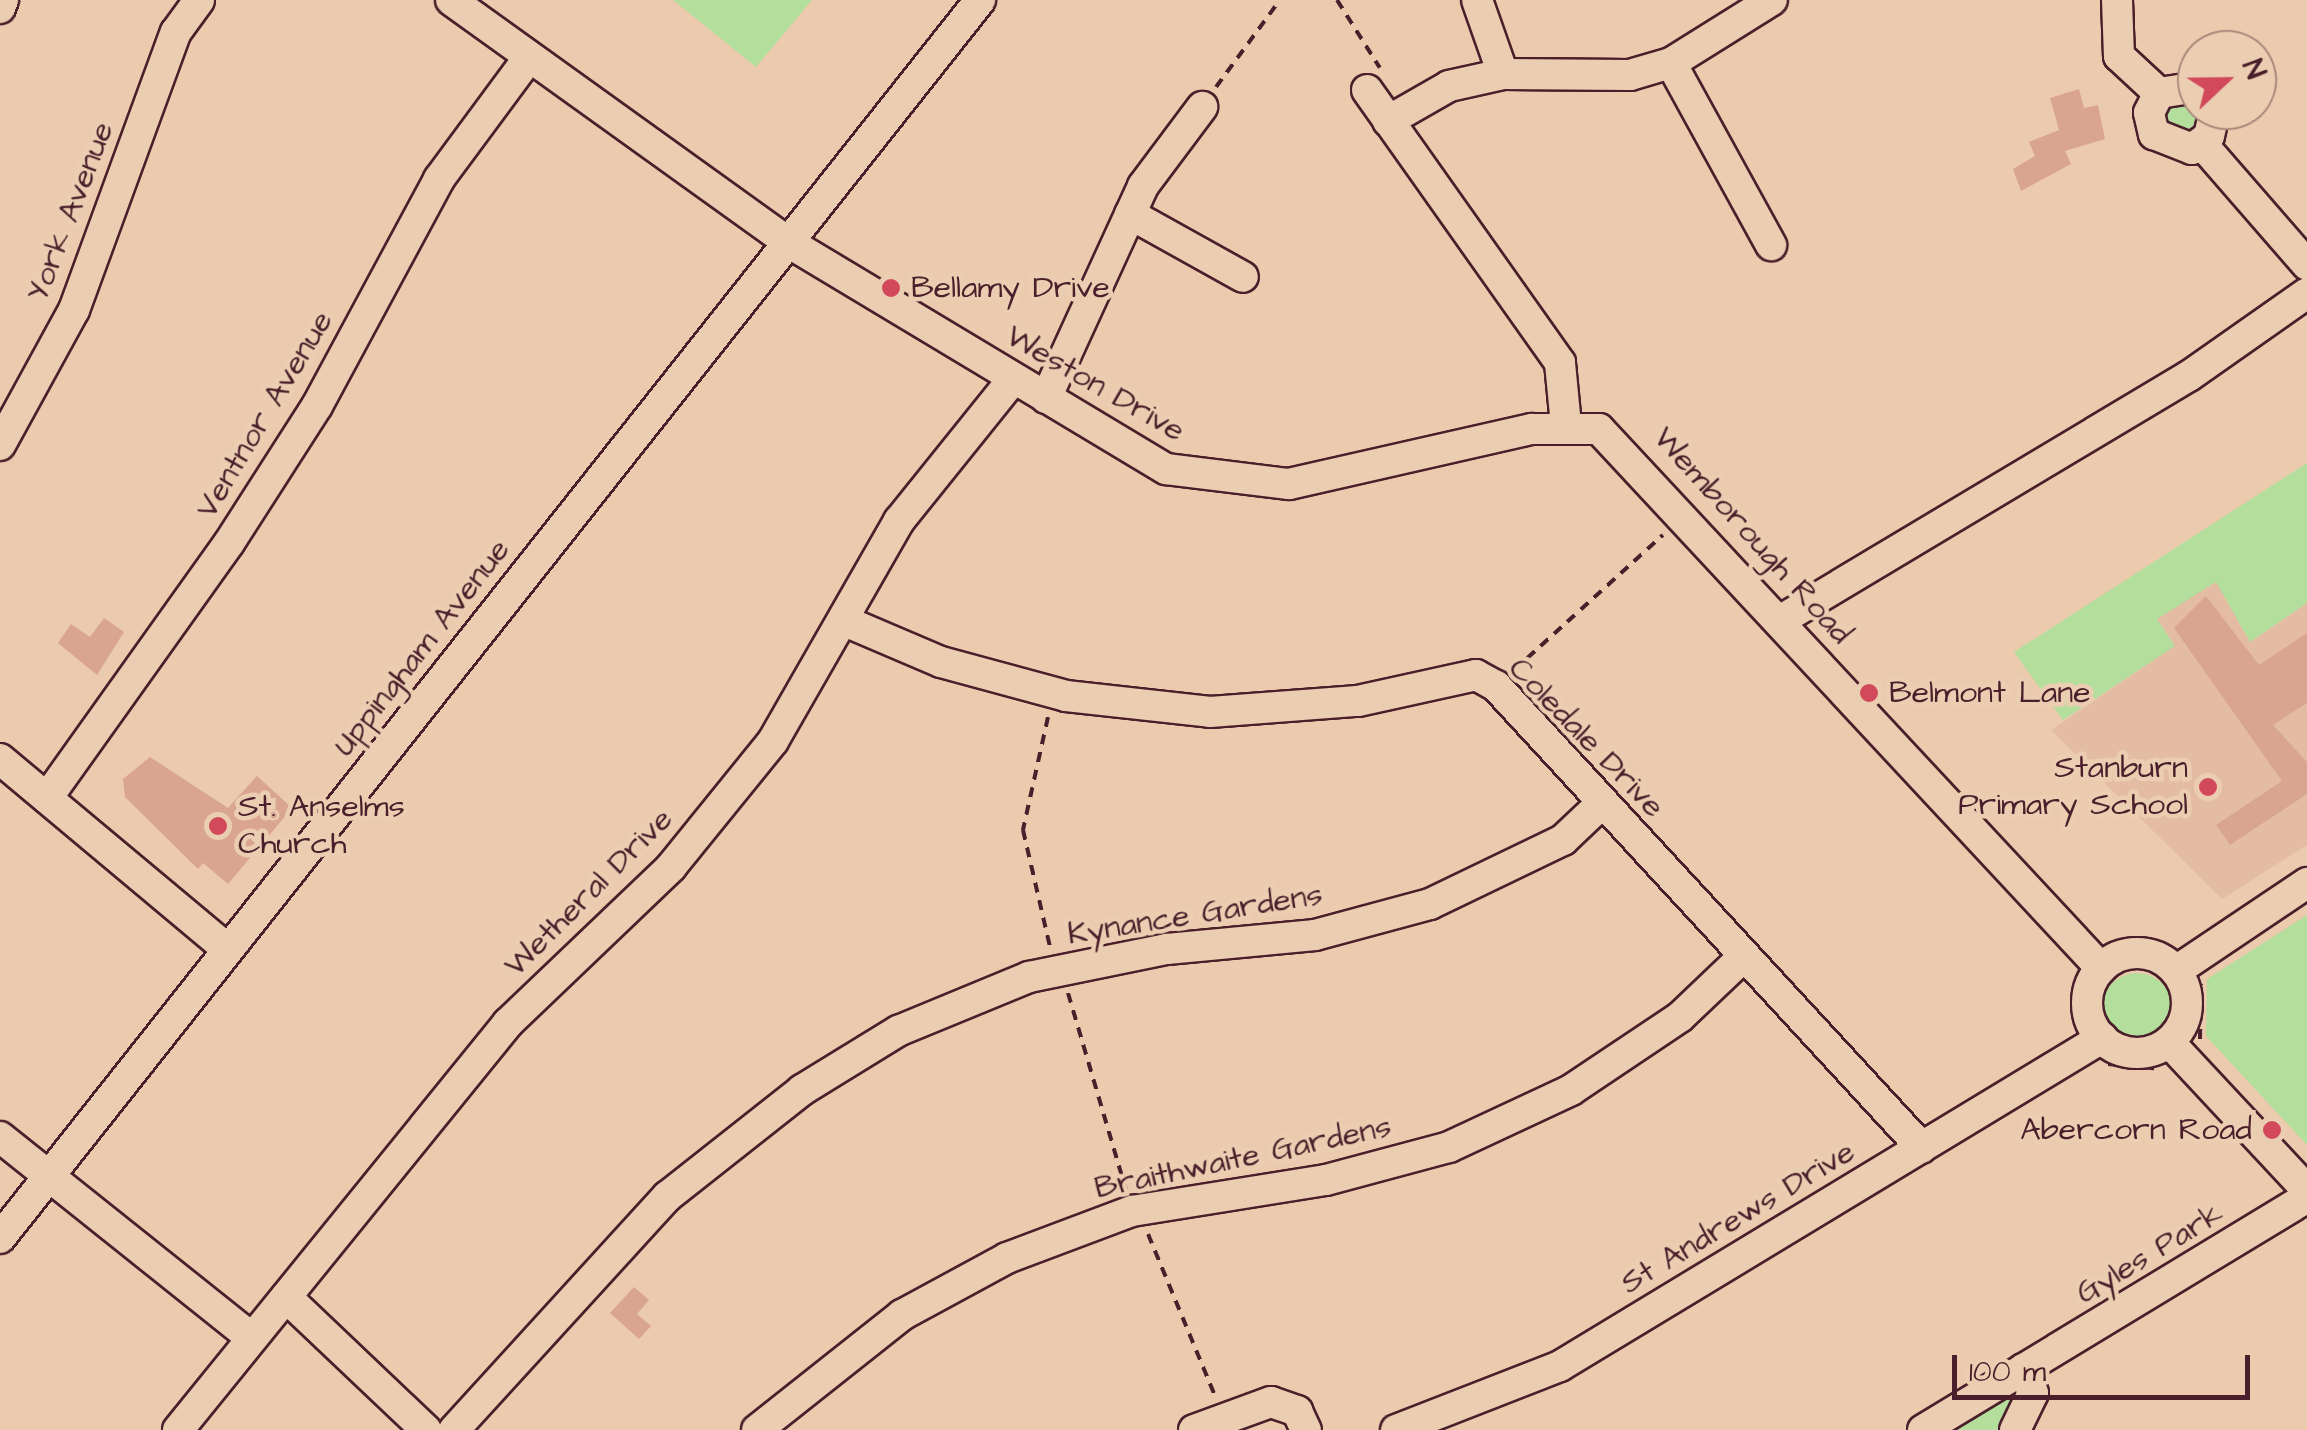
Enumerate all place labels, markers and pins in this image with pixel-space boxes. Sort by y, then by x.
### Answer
place label: Bellamy Drive [911,269,1110,307]
marker: Bellamy Drive [880,277,902,299]
place label: Belmont Lane [1889,674,2090,712]
marker: Belmont Lane [1858,682,1880,704]
place label: Stanburn Primary School [1958,750,2188,825]
marker: Stanburn Primary School [2197,776,2219,798]
place label: St. Anselms Church [238,789,405,864]
marker: St. Anselms Church [207,815,229,837]
place label: Abercorn Road [2020,1111,2252,1149]
marker: Abercorn Road [2261,1119,2283,1141]

